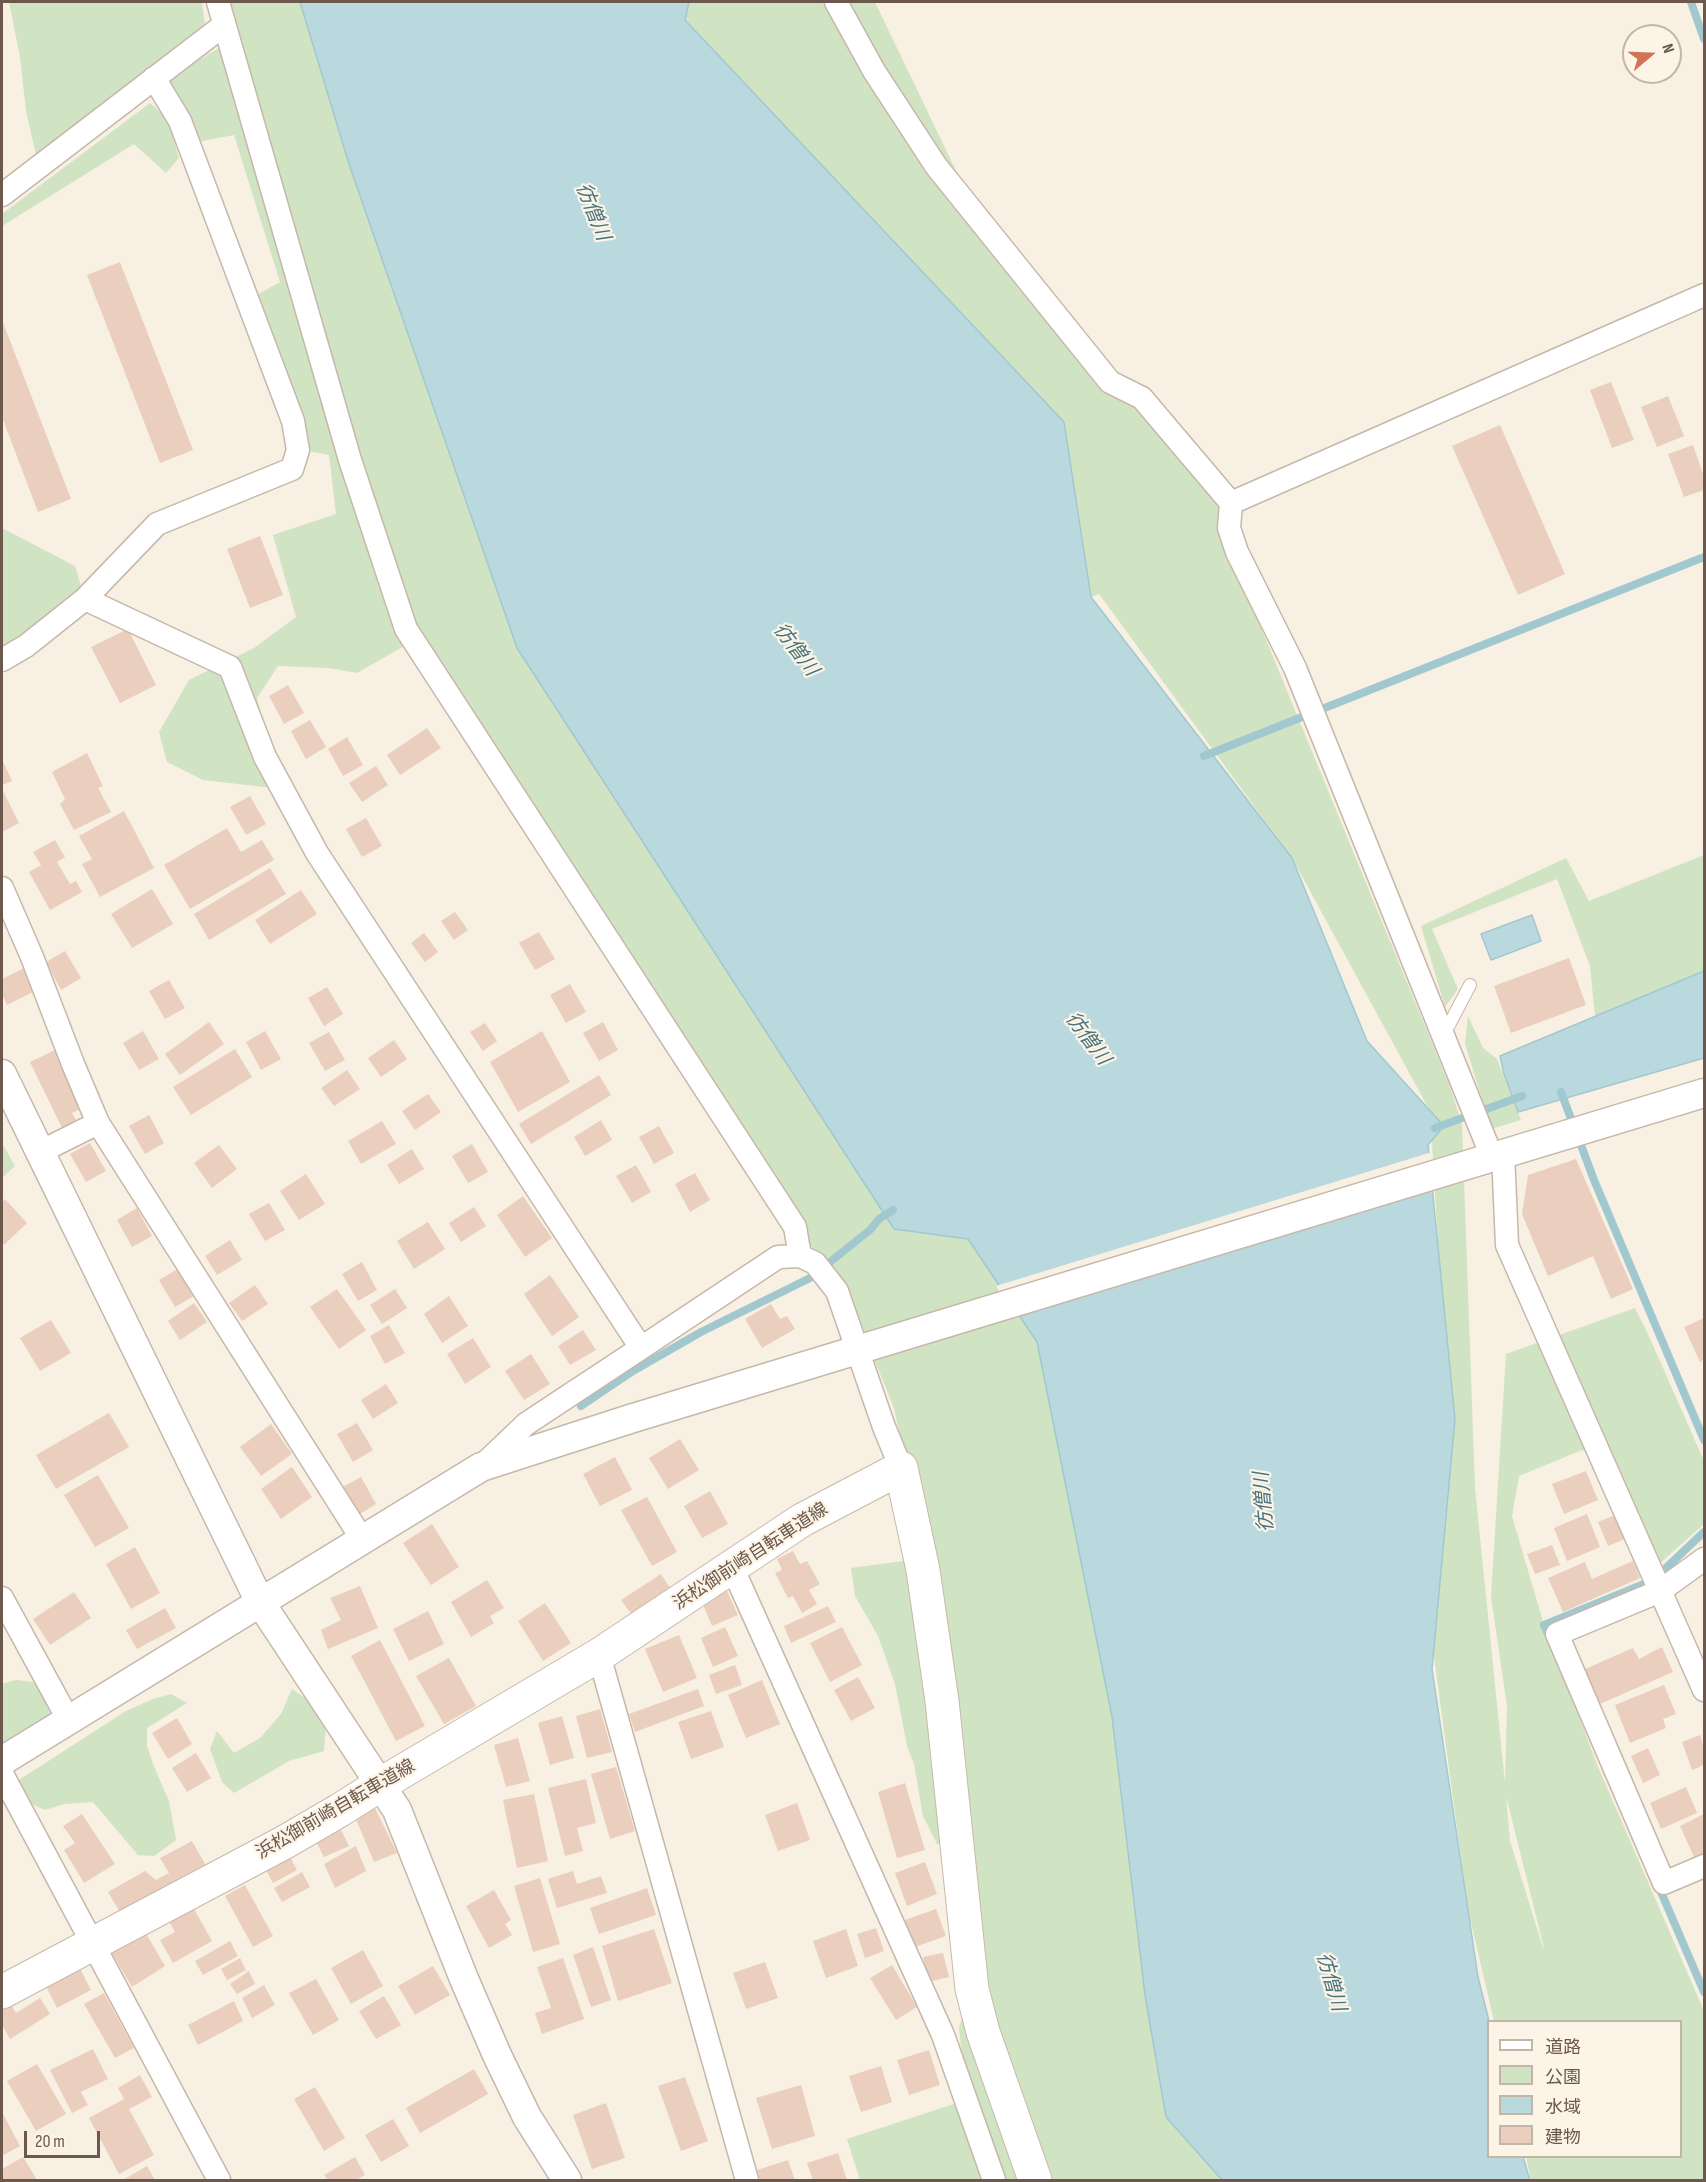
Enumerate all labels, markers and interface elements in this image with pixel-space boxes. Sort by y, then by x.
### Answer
north arrow [1622,24,1682,84]
text: N [1657,41,1678,56]
water label: 彷僧川 [570,180,614,244]
water label: 彷僧川 [767,619,823,681]
water label: 彷僧川 [1059,1008,1115,1070]
water label: 彷僧川 [1250,1471,1280,1533]
street label: 浜松御前崎自転車道線 [670,1499,832,1615]
street label: 浜松御前崎自転車道線 [253,1756,419,1864]
water label: 彷僧川 [1310,1950,1350,2014]
legend [1487,2020,1682,2158]
text: 道路 [1545,2037,1581,2058]
text: 公園 [1545,2067,1581,2088]
text: 水域 [1545,2097,1581,2118]
scale bar [27,2119,104,2157]
text: 建物 [1545,2127,1581,2148]
text: 20 m [35,2131,65,2152]

